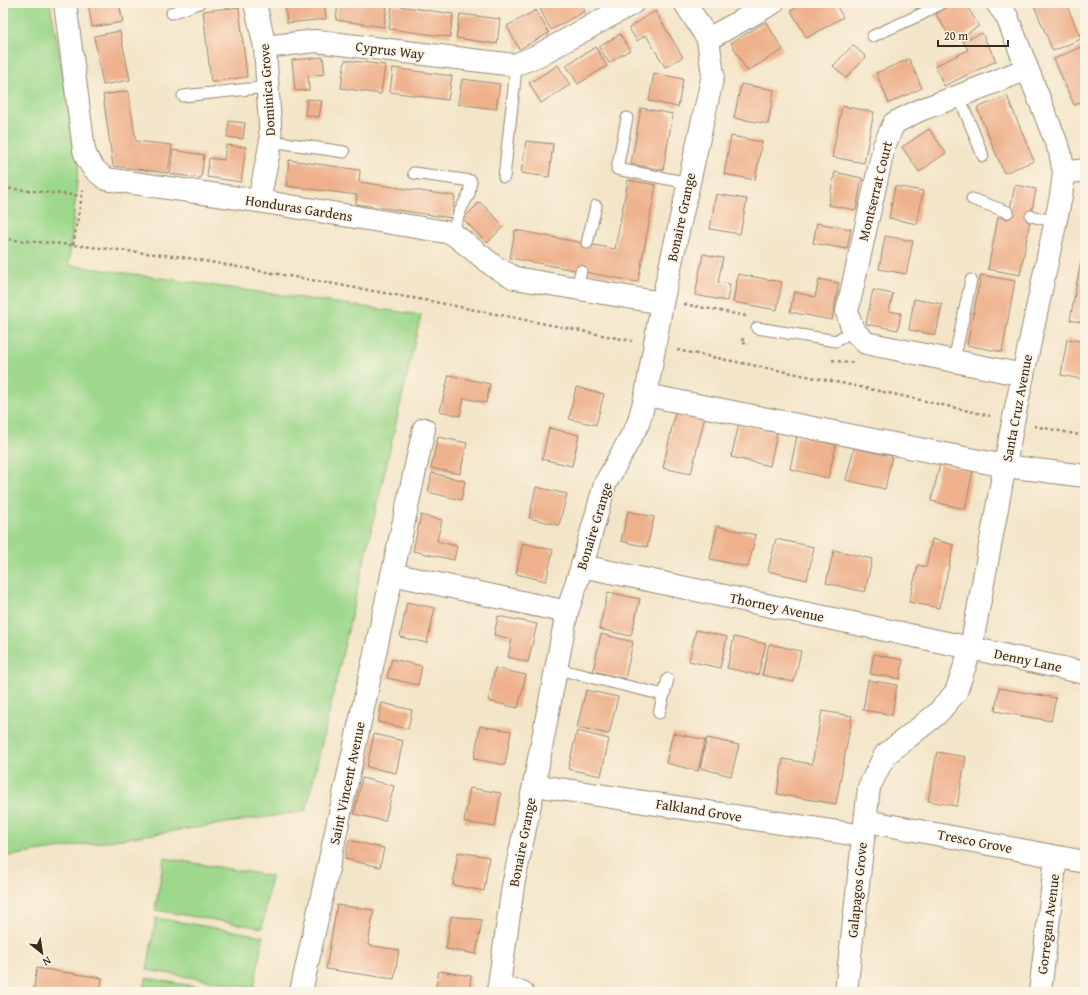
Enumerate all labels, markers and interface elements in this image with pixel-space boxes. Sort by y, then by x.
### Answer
scale bar [938,22,1008,48]
text: 20 m [944,27,968,44]
street label: Cyprus Way [354,36,426,64]
street label: Dominica Grove [254,43,280,137]
street label: Montserrat Court [853,139,897,243]
street label: Bonaire Grange [662,170,700,263]
street label: Honduras Gardens [244,190,354,226]
street label: Santa Cruz Avenue [997,352,1037,463]
street label: Bonaire Grange [571,479,617,572]
street label: Thorney Avenue [728,587,827,627]
street label: Denny Lane [992,643,1064,677]
street label: Saint Vincent Avenue [324,719,370,847]
street label: Falkland Grove [655,793,744,827]
street label: Bonaire Grange [504,795,541,888]
street label: Tresco Grove [936,824,1015,858]
street label: Galapagos Grove [842,841,872,939]
street label: Gorregan Avenue [1032,872,1064,975]
north arrow [22,933,62,973]
text: N [39,953,54,971]

